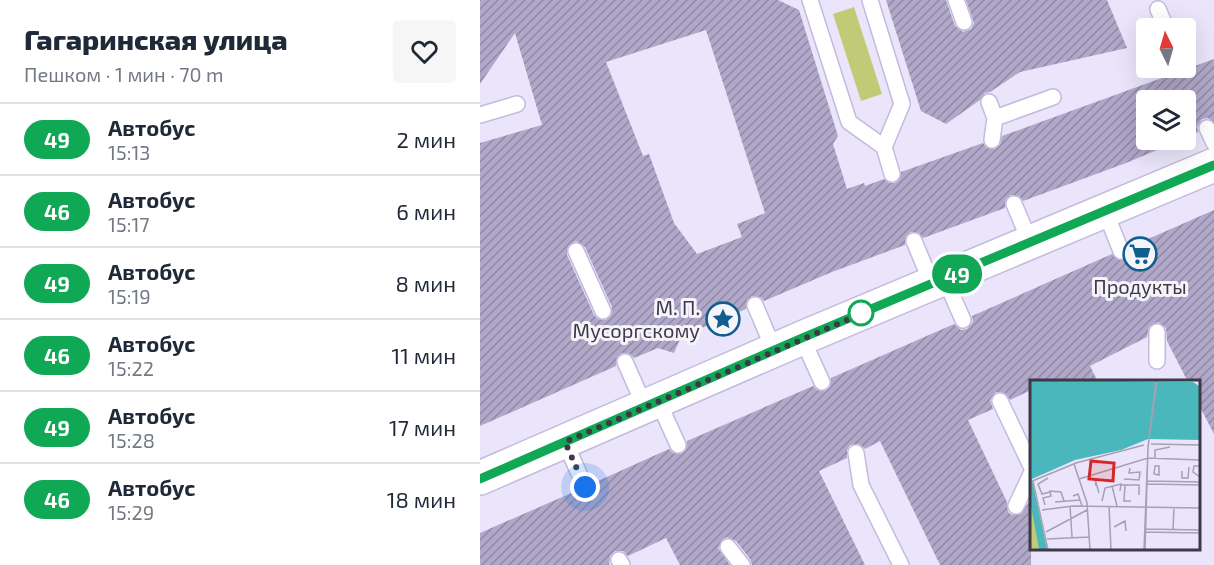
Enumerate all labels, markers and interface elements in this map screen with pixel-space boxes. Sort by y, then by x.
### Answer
north arrow [1136,18,1196,78]
map controls [1136,18,1196,150]
button: heart [393,20,456,83]
text: Гагаринская улица [24,22,288,56]
text: Пешком · 1 мин · 70 m [24,62,224,86]
button: layers [1136,90,1196,150]
text: Автобус [108,114,196,140]
text: 2 мин [397,126,456,152]
text: 49 [44,127,70,152]
text: 15:13 [108,140,150,164]
text: Автобус [108,186,196,212]
text: 6 мин [396,198,456,224]
text: 46 [44,199,70,224]
text: 15:17 [108,212,150,236]
supermarket icon: Продукты [1122,236,1158,272]
line badge: 49 [930,254,984,294]
text: Автобус [108,258,196,284]
text: 49 [944,262,970,287]
text: 8 мин [396,270,456,296]
text: 49 [44,271,70,296]
place label: Продукты [1093,274,1187,299]
text: 15:19 [108,284,151,308]
place label: М. П. Мусоргскому [573,295,700,343]
unlabelled marker [848,300,874,326]
place icon: М. П. Мусоргскому [705,301,741,337]
text: Автобус [108,330,196,356]
text: 11 мин [391,342,456,368]
text: 46 [44,343,70,368]
text: 15:22 [108,356,154,380]
inset map [1030,380,1199,550]
text: Автобус [108,402,196,428]
text: 17 мин [389,414,456,440]
text: 49 [44,415,70,440]
text: 15:28 [108,428,155,452]
your location [570,472,600,502]
text: Автобус [108,474,196,500]
text: 18 мин [387,486,456,512]
text: 46 [44,487,70,512]
text: 15:29 [108,500,154,524]

